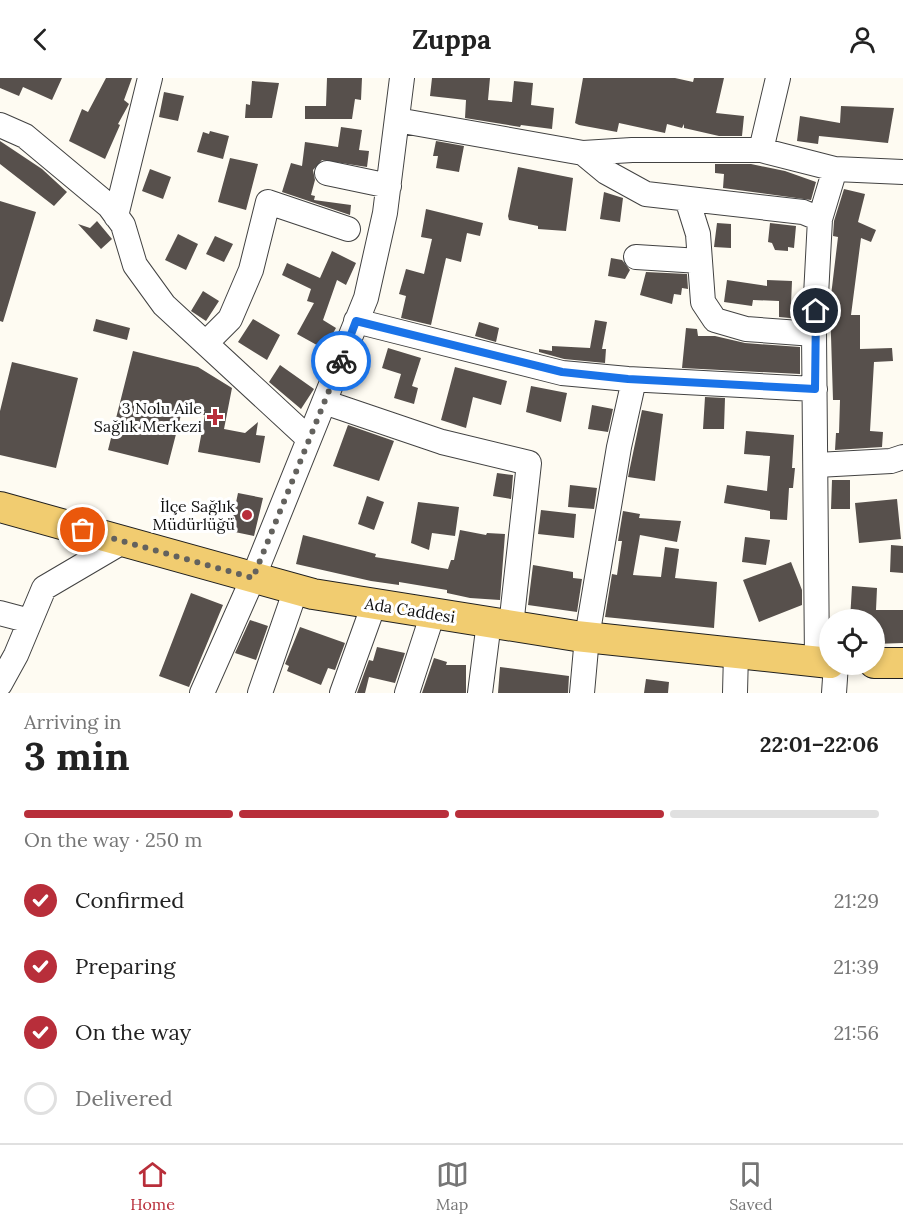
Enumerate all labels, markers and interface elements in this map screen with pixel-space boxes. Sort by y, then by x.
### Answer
text: Zuppa [412,22,491,56]
icon: back [24,23,57,56]
icon: person [846,23,879,56]
pin [790,285,841,336]
icon: home [799,294,832,327]
courier [311,331,371,391]
icon: bike [325,345,358,378]
place label: 3 Nolu Aile Sağlık Merkezi [94,398,202,436]
marker: 3 Nolu Aile Sağlık Merkezi [206,408,224,426]
place label: İlçe Sağlık Müdürlüğü [152,496,235,534]
pin [57,504,108,555]
marker: İlçe Sağlık Müdürlüğü [240,508,254,522]
icon: bag [66,513,99,546]
street label: Ada Caddesi [362,593,457,627]
map controls [819,609,885,675]
button: locate [819,609,885,675]
text: Arriving in [24,709,121,734]
text: 22:01–22:06 [760,730,879,758]
text: 3 min [24,731,130,781]
text: On the way · 250 m [24,827,202,852]
icon: check [24,884,57,917]
text: Confirmed [75,886,184,914]
text: 21:29 [834,888,879,913]
icon: check [24,950,57,983]
text: Preparing [75,952,175,980]
text: 21:39 [833,954,879,979]
icon: check [24,1016,57,1049]
text: On the way [75,1018,191,1046]
text: 21:56 [834,1020,879,1045]
text: Delivered [75,1084,173,1112]
tab: Home [130,1158,175,1214]
tab: Map [436,1158,469,1214]
tab: Saved [729,1158,773,1214]

